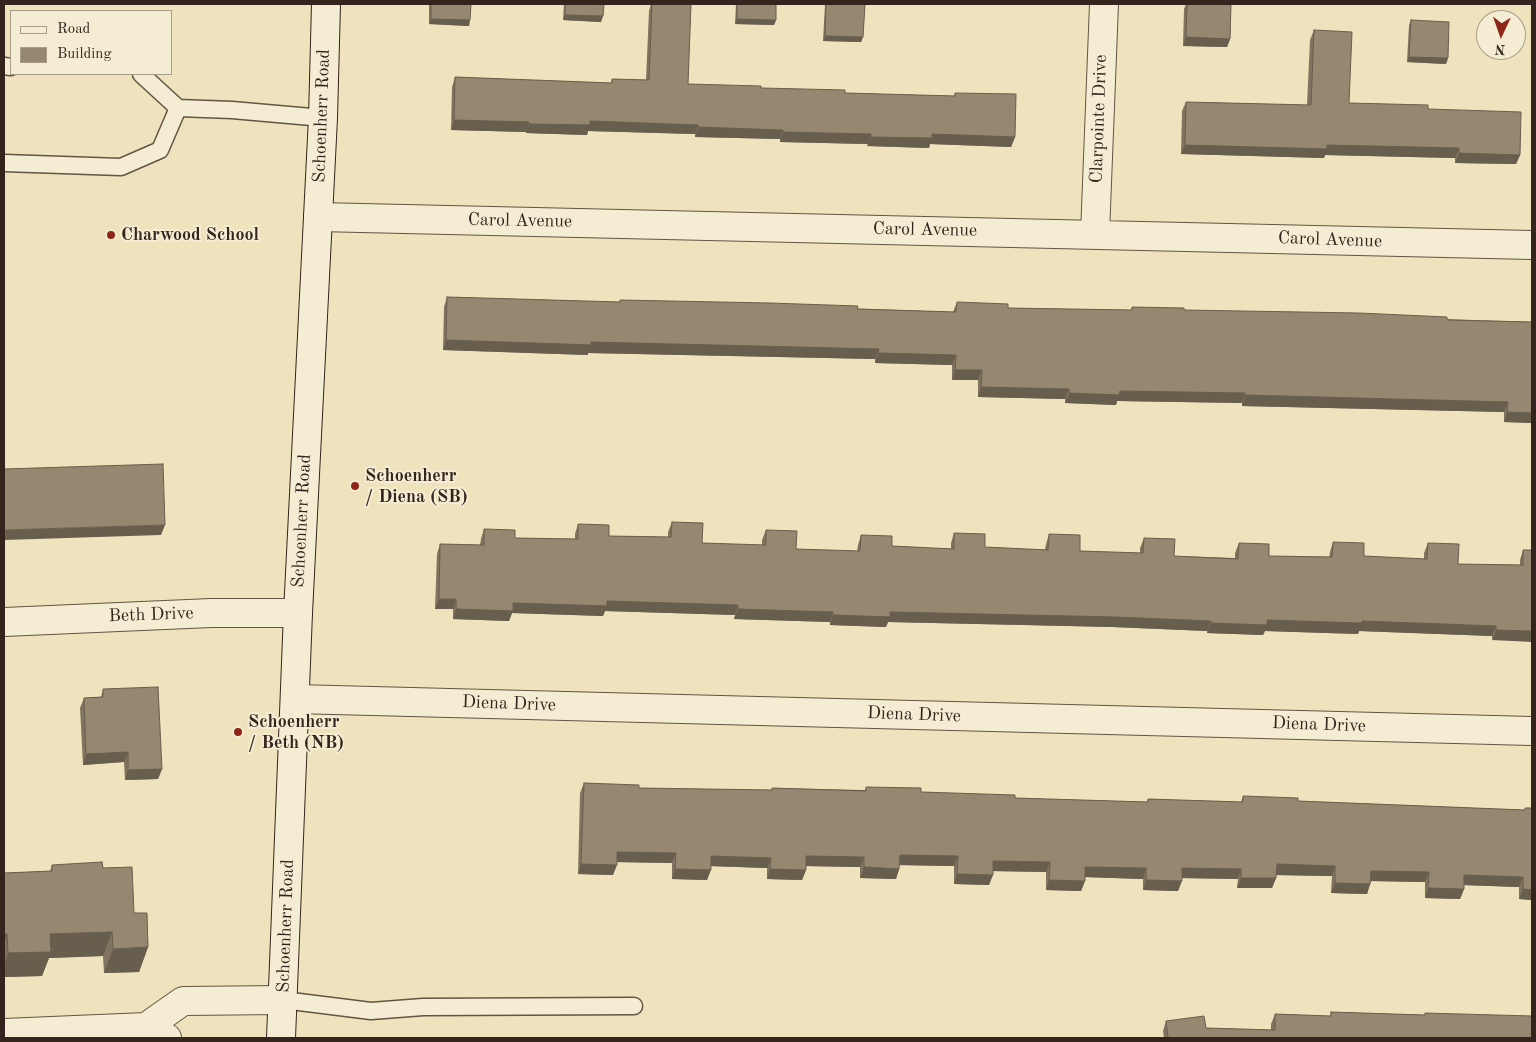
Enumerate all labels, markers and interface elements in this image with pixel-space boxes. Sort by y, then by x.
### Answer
legend [10,10,172,75]
north arrow [1476,10,1526,60]
text: Road [57,22,90,37]
text: N [1495,42,1506,56]
text: Building [57,47,112,62]
street label: Schoenherr Road [309,49,335,183]
street label: Clarpointe Drive [1086,54,1112,184]
street label: Carol Avenue [468,209,572,233]
street label: Carol Avenue [873,218,977,242]
place label: Charwood School [121,224,259,246]
street label: Carol Avenue [1277,227,1383,253]
marker: Charwood School [105,229,117,241]
street label: Schoenherr Road [288,454,316,588]
place label: Schoenherr / Diena (SB) [365,465,468,508]
marker: Schoenherr / Diena (SB) [349,480,361,492]
street label: Beth Drive [108,603,194,627]
street label: Diena Drive [462,692,556,716]
street label: Diena Drive [867,703,961,727]
place label: Schoenherr / Beth (NB) [248,711,344,754]
street label: Diena Drive [1272,713,1366,737]
marker: Schoenherr / Beth (NB) [232,726,244,738]
street label: Schoenherr Road [273,859,299,993]

